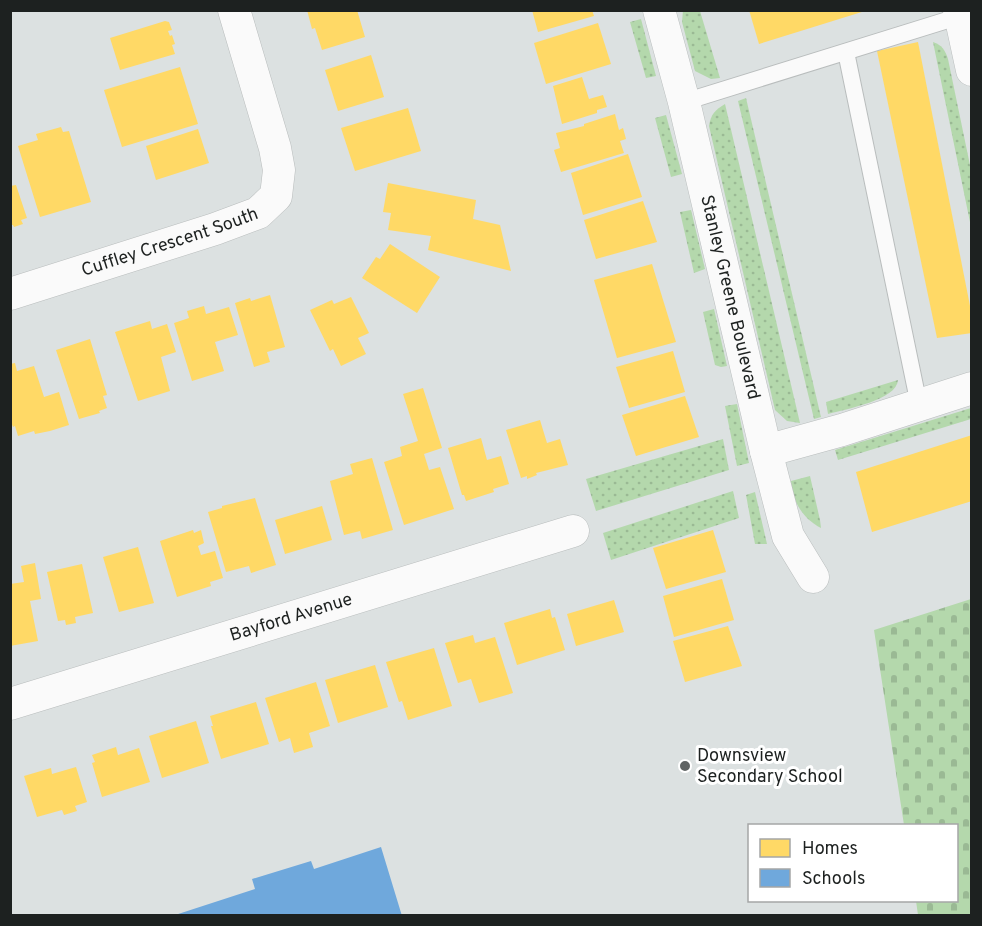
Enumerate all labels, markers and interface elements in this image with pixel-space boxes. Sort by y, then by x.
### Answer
street label: Stanley Greene Boulevard [695,193,765,402]
street label: Cuffley Crescent South [79,202,262,282]
street label: Bayford Avenue [227,588,355,647]
place label: Downsview Secondary School [697,745,843,789]
marker: Downsview Secondary School [678,759,692,773]
legend [748,824,958,902]
text: Homes [802,838,858,861]
text: Schools [802,868,865,891]

